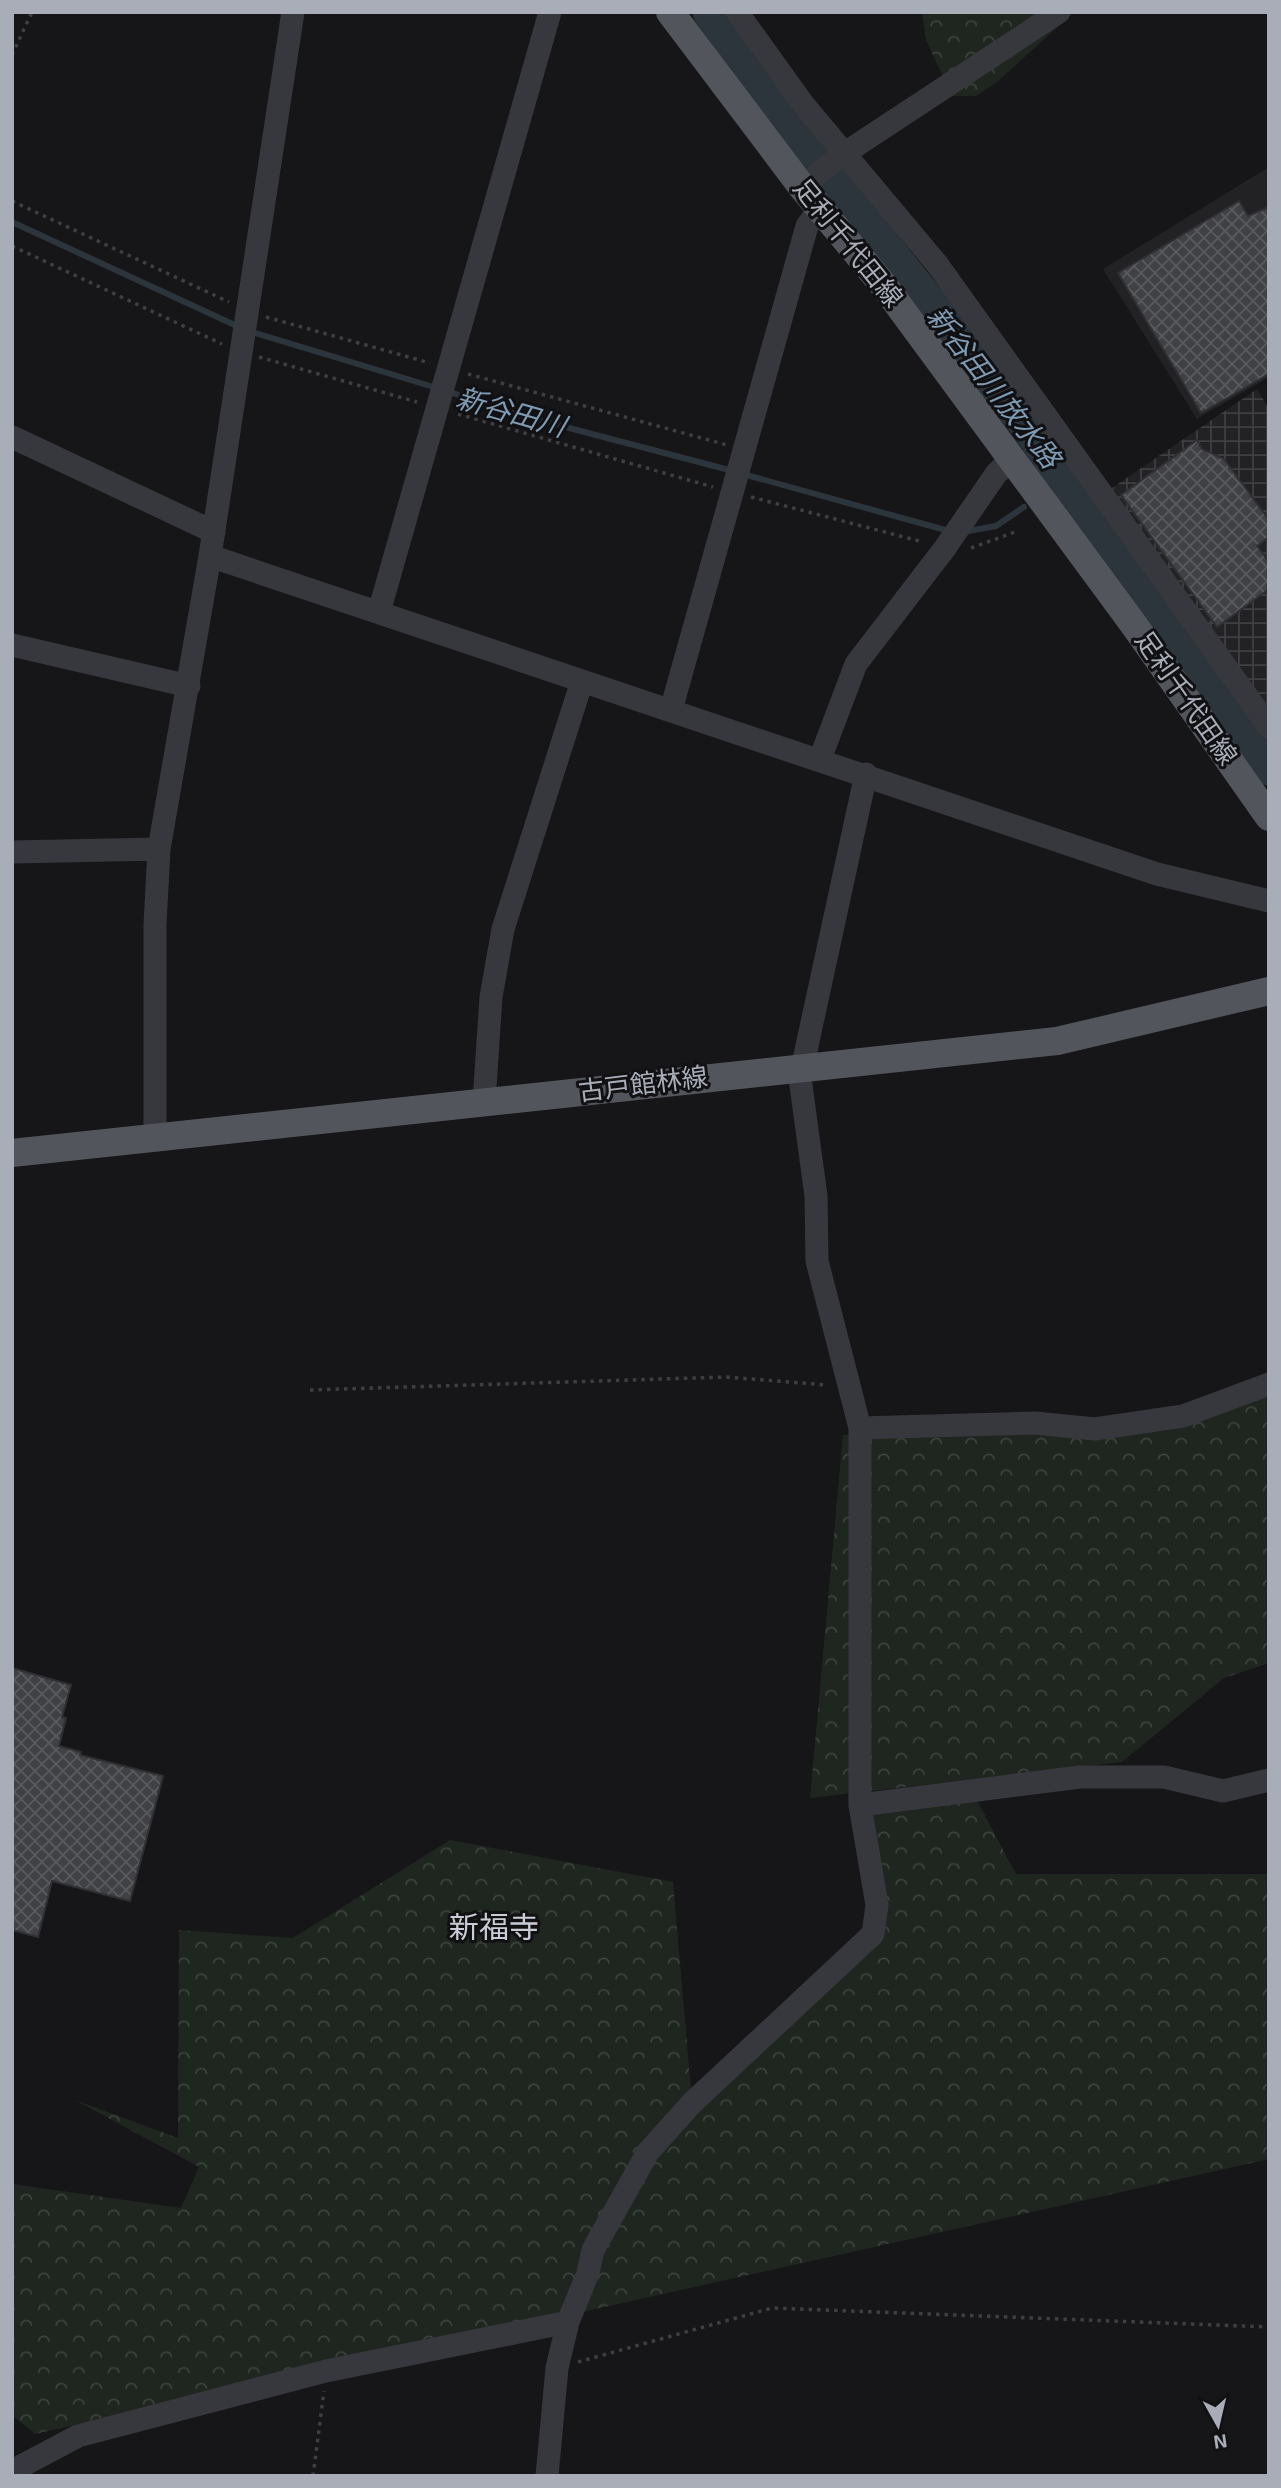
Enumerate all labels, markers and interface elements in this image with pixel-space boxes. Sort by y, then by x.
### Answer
street label: 足利千代田線 [788,172,910,312]
water label: 新谷田川放水路 [921,299,1070,476]
water label: 新谷田川 [453,379,573,444]
street label: 足利千代田線 [1130,624,1245,770]
street label: 古戸館林線 [576,1059,709,1106]
district label: 新福寺 [449,1908,539,1944]
north arrow [1183,2390,1253,2460]
text: N [1212,2430,1229,2455]

